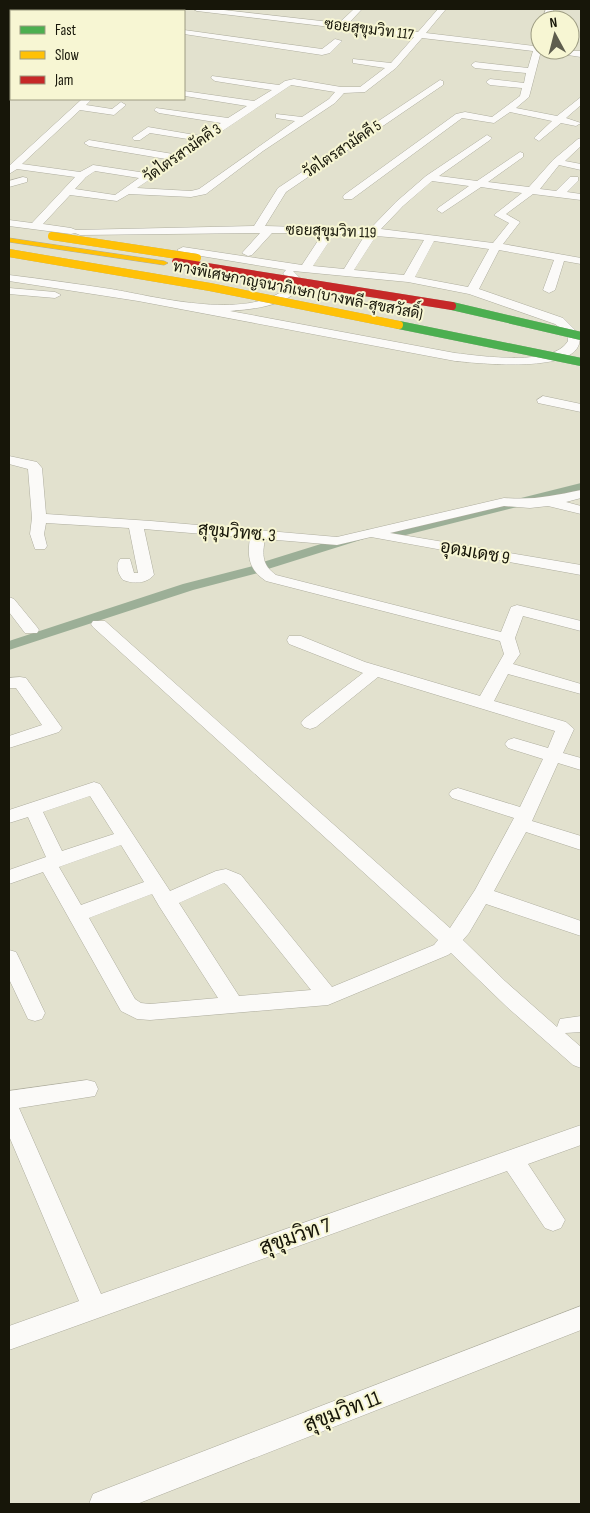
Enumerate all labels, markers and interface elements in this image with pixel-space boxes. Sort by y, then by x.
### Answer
legend [10,10,185,100]
north arrow [530,10,580,60]
text: N [549,14,558,31]
street label: ซอยสุขุมวิท 117 [323,15,415,45]
text: Fast [55,21,77,40]
text: Slow [55,46,79,65]
text: Jam [54,71,73,90]
street label: วัดไตรสามัคคี 5 [299,115,385,183]
street label: วัดไตรสามัคคี 3 [139,119,225,187]
street label: ซอยสุขุมวิท 119 [285,220,377,244]
street label: ทางพิเศษกาญจนาภิเษก (บางพลี-สุขสวัสดิ์) [171,251,426,325]
street label: สุขุมวิทซ. 3 [197,518,277,547]
street label: อุดมเดช 9 [438,536,511,570]
street label: สุขุมวิท 7 [256,1212,335,1261]
street label: สุขุมวิท 11 [300,1385,385,1438]

